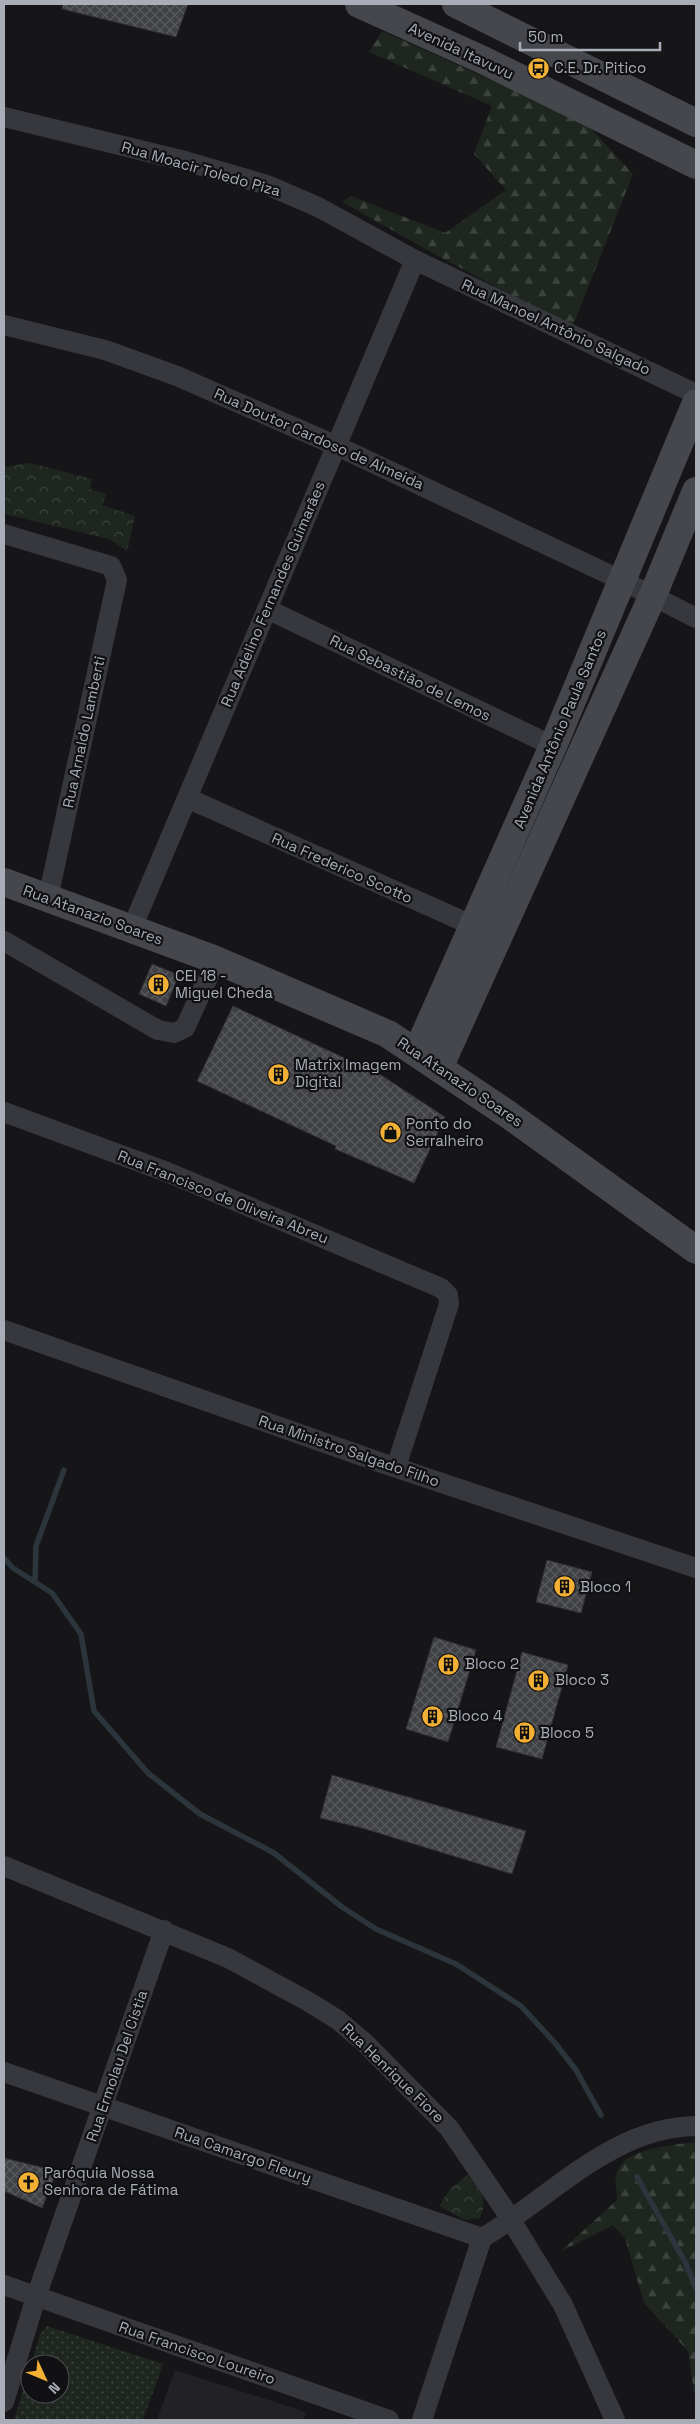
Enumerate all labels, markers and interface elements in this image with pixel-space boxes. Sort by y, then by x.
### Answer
street label: Avenida Itavuvu [405,18,517,83]
scale bar [520,20,660,52]
text: 50 m [528,27,563,46]
bus stop icon: C.E. Dr. Pitico [526,56,550,80]
place label: C.E. Dr. Pitico [554,58,646,77]
street label: Rua Moacir Toledo Piza [119,137,283,200]
street label: Rua Manoel Antônio Salgado [459,274,654,379]
street label: Rua Doutor Cardoso de Almeida [211,384,427,494]
street label: Rua Adelino Fernandes Guimarães [216,478,329,710]
street label: Avenida Antônio Paula Santos [509,626,610,831]
street label: Rua Sebastião de Lemos [327,630,494,725]
street label: Rua Arnaldo Lamberti [58,654,109,810]
street label: Rua Frederico Scotto [269,828,415,907]
street label: Rua Atanazio Soares [21,880,166,949]
place label: CEI 18 - Miguel Cheda [175,966,273,1002]
building icon: CEI 18 - Miguel Cheda [147,973,171,997]
street label: Rua Atanazio Soares [394,1033,527,1131]
place label: Matrix Imagem Digital [295,1055,402,1091]
building icon: Matrix Imagem Digital [267,1062,291,1086]
place label: Ponto do Serralheiro [406,1114,484,1150]
shop icon: Ponto do Serralheiro [378,1121,402,1145]
street label: Rua Francisco de Oliveira Abreu [115,1146,331,1248]
street label: Rua Ministro Salgado Filho [256,1411,442,1490]
building icon: Bloco 1 [552,1575,576,1599]
place label: Bloco 1 [580,1577,631,1596]
building icon: Bloco 2 [437,1652,461,1676]
place label: Bloco 2 [465,1654,519,1673]
building icon: Bloco 3 [527,1668,551,1692]
place label: Bloco 3 [555,1670,609,1689]
building icon: Bloco 4 [420,1704,444,1728]
place label: Bloco 4 [448,1706,502,1725]
building icon: Bloco 5 [512,1721,536,1745]
place label: Bloco 5 [540,1723,594,1742]
street label: Rua Ermolau Del Cístia [82,1987,152,2144]
street label: Rua Henrique Fiore [338,2019,449,2127]
street label: Rua Camargo Fleury [172,2122,314,2187]
place label: Paróquia Nossa Senhora de Fátima [44,2163,179,2199]
church icon: Paróquia Nossa Senhora de Fátima [16,2170,40,2194]
street label: Rua Francisco Loureiro [116,2317,278,2388]
north arrow [20,2354,70,2404]
text: N [45,2378,64,2398]

